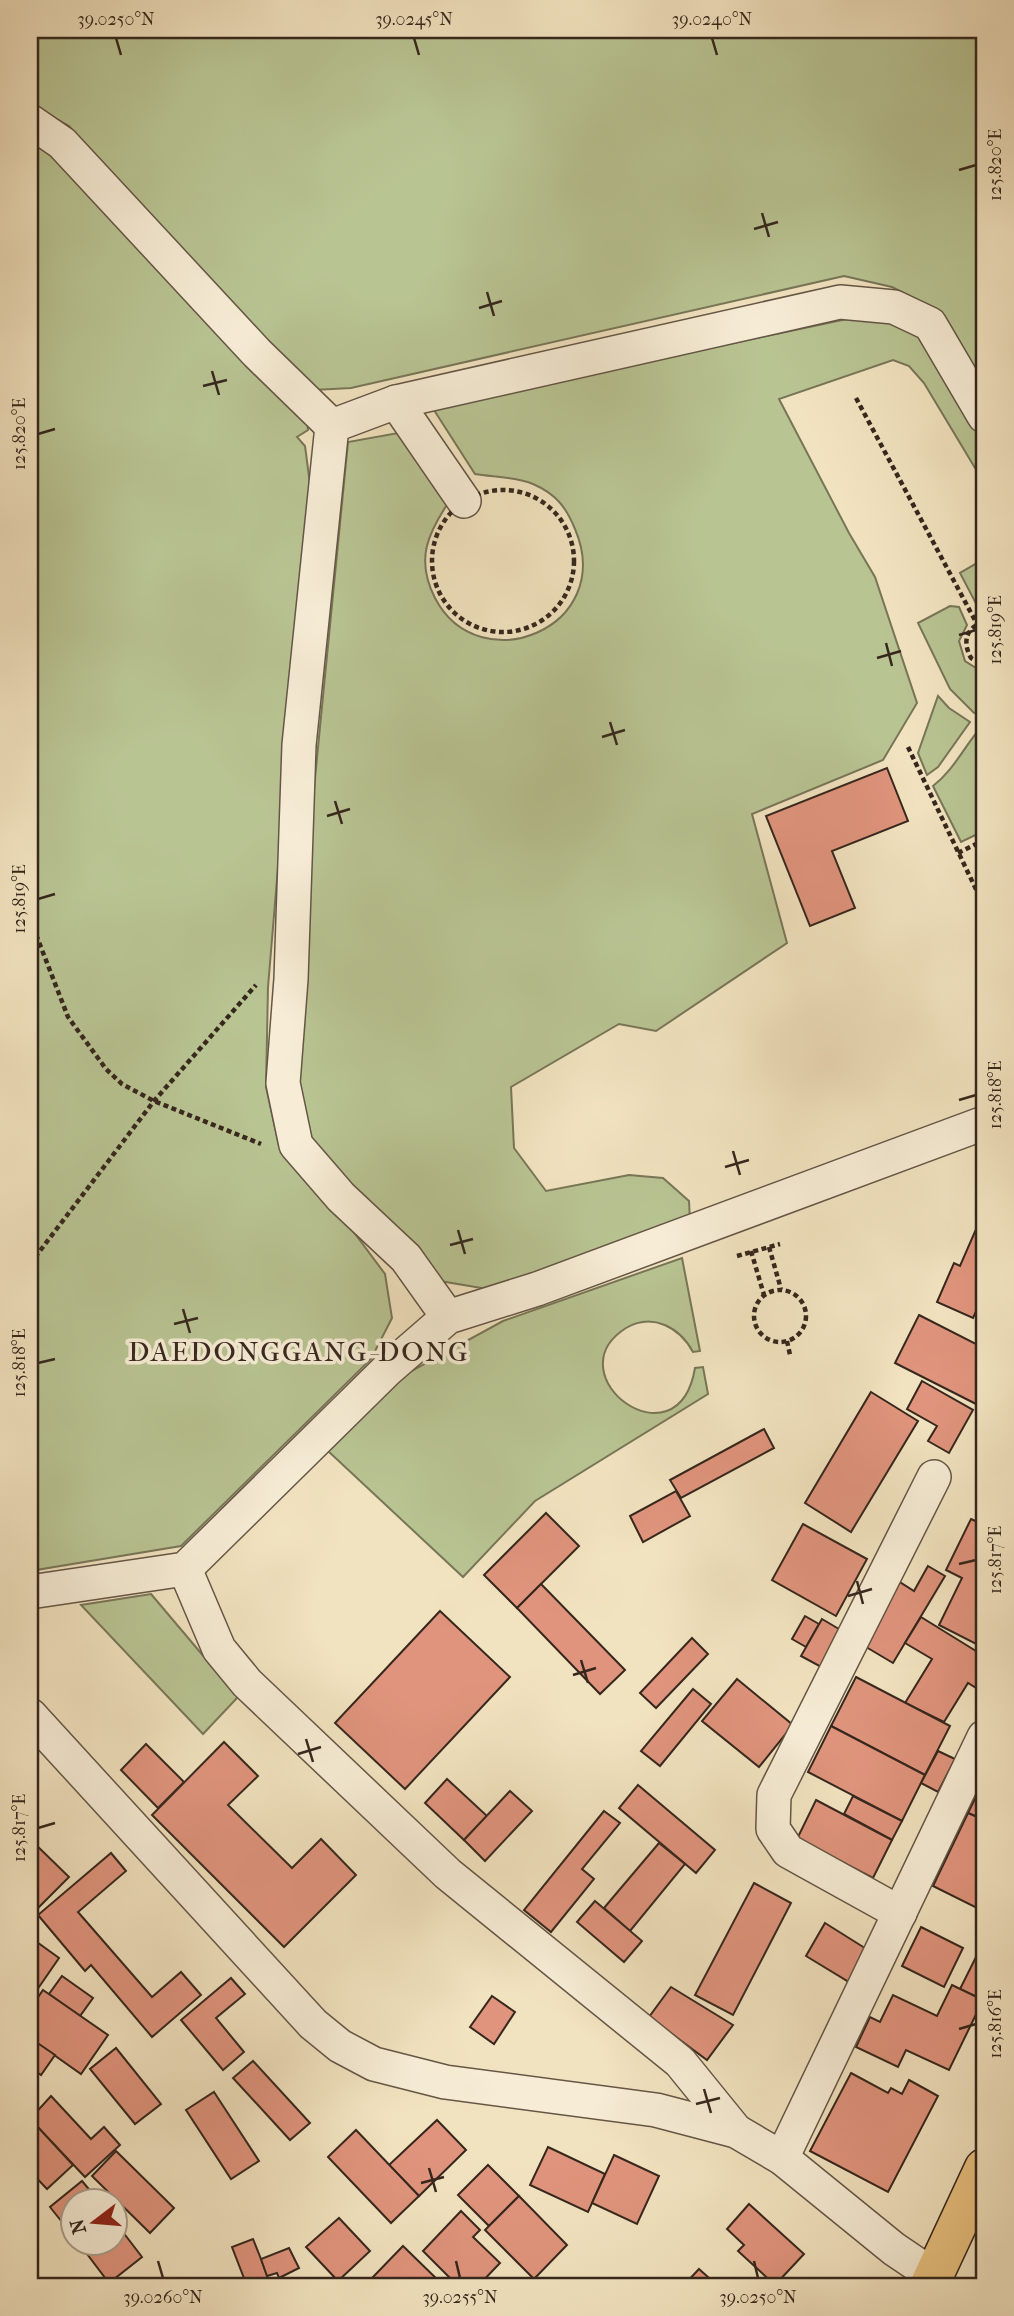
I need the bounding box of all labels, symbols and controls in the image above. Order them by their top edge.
text: 39.0250°N [77,9,155,30]
text: 39.0245°N [375,9,453,30]
text: 39.0240°N [672,9,752,30]
text: 125.820°E [985,129,1006,201]
text: 125.820°E [9,398,30,470]
text: 125.819°E [985,595,1006,665]
text: 125.819°E [9,864,30,934]
text: 125.818°E [985,1060,1006,1130]
text: 125.818°E [9,1328,30,1398]
district label: DAEDONGGANG-DONG [128,1335,470,1368]
text: 125.817°E [985,1526,1006,1594]
text: 125.817°E [9,1794,30,1862]
text: 125.816°E [985,1989,1006,2059]
north arrow [60,2186,130,2256]
text: N [66,2216,91,2236]
text: 39.0260°N [123,2287,203,2308]
text: 39.0255°N [422,2287,498,2308]
text: 39.0250°N [719,2287,797,2308]

